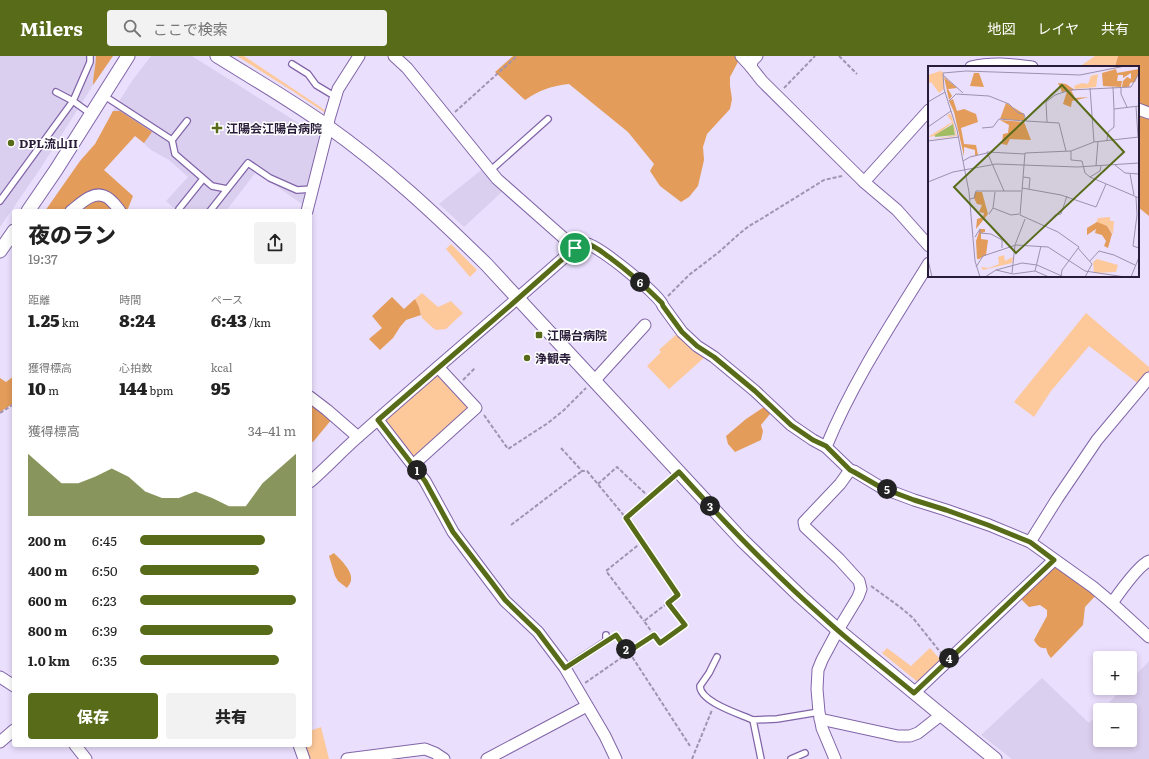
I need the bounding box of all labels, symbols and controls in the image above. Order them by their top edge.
search box [107,10,387,46]
text: Milers [20,14,83,42]
icon: search [121,17,143,39]
text: ここで検索 [153,17,228,40]
text: 地図 [987,18,1015,38]
text: レイヤ [1037,18,1079,38]
text: 共有 [1101,18,1129,38]
inset map [928,66,1139,277]
place label: 江陽会江陽台病院 [226,119,322,137]
marker: 江陽会江陽台病院 [211,122,223,134]
place label: DPL流山II [19,134,78,152]
marker: DPL流山II [6,138,16,148]
text: 夜のラン [28,217,116,250]
button: share [254,222,296,264]
pin [558,231,592,265]
icon: arrive [564,237,586,259]
text: 19:37 [28,249,58,268]
pin: 6 [630,272,650,292]
text: 6 [637,274,643,290]
text: 距離 [28,291,50,307]
text: 時間 [119,291,141,307]
text: ペース [211,291,243,307]
text: 1.25 [28,307,60,332]
text: 8:24 [119,307,155,332]
text: 6:43 [211,307,247,332]
text: km [60,314,79,330]
text: /km [247,314,271,330]
place label: 江陽台病院 [547,326,607,344]
marker: 江陽台病院 [534,330,544,340]
place label: 浄観寺 [535,349,571,367]
marker: 浄観寺 [522,353,532,363]
text: 獲得標高 [28,359,72,375]
text: 心拍数 [119,359,152,375]
text: kcal [211,359,232,375]
text: 10 [28,375,46,400]
text: 144 [119,375,147,400]
text: 95 [211,375,230,400]
text: m [46,382,59,398]
text: bpm [147,382,173,398]
text: 獲得標高 [28,421,80,440]
text: 34–41 m [248,421,296,440]
pin: 1 [407,460,427,480]
text: 1 [415,462,419,478]
pin: 5 [877,479,897,499]
text: 5 [884,481,890,497]
pin: 3 [700,496,720,516]
text: 3 [707,498,713,514]
text: 200 m [28,531,67,550]
text: 6:45 [92,531,117,550]
text: 400 m [28,561,67,580]
text: 6:50 [92,561,117,580]
text: 600 m [28,591,67,610]
text: 6:23 [92,591,117,610]
text: 800 m [28,621,67,640]
text: 6:39 [92,621,117,640]
pin: 2 [616,639,636,659]
text: 2 [623,641,629,657]
pin: 4 [939,648,959,668]
text: 4 [946,650,952,666]
text: 1.0 km [28,651,70,670]
text: 6:35 [92,651,117,670]
map controls [1093,651,1137,747]
button: + [1093,651,1137,695]
button: 保存 [28,693,158,739]
button: 共有 [166,693,296,739]
button: − [1093,703,1137,747]

